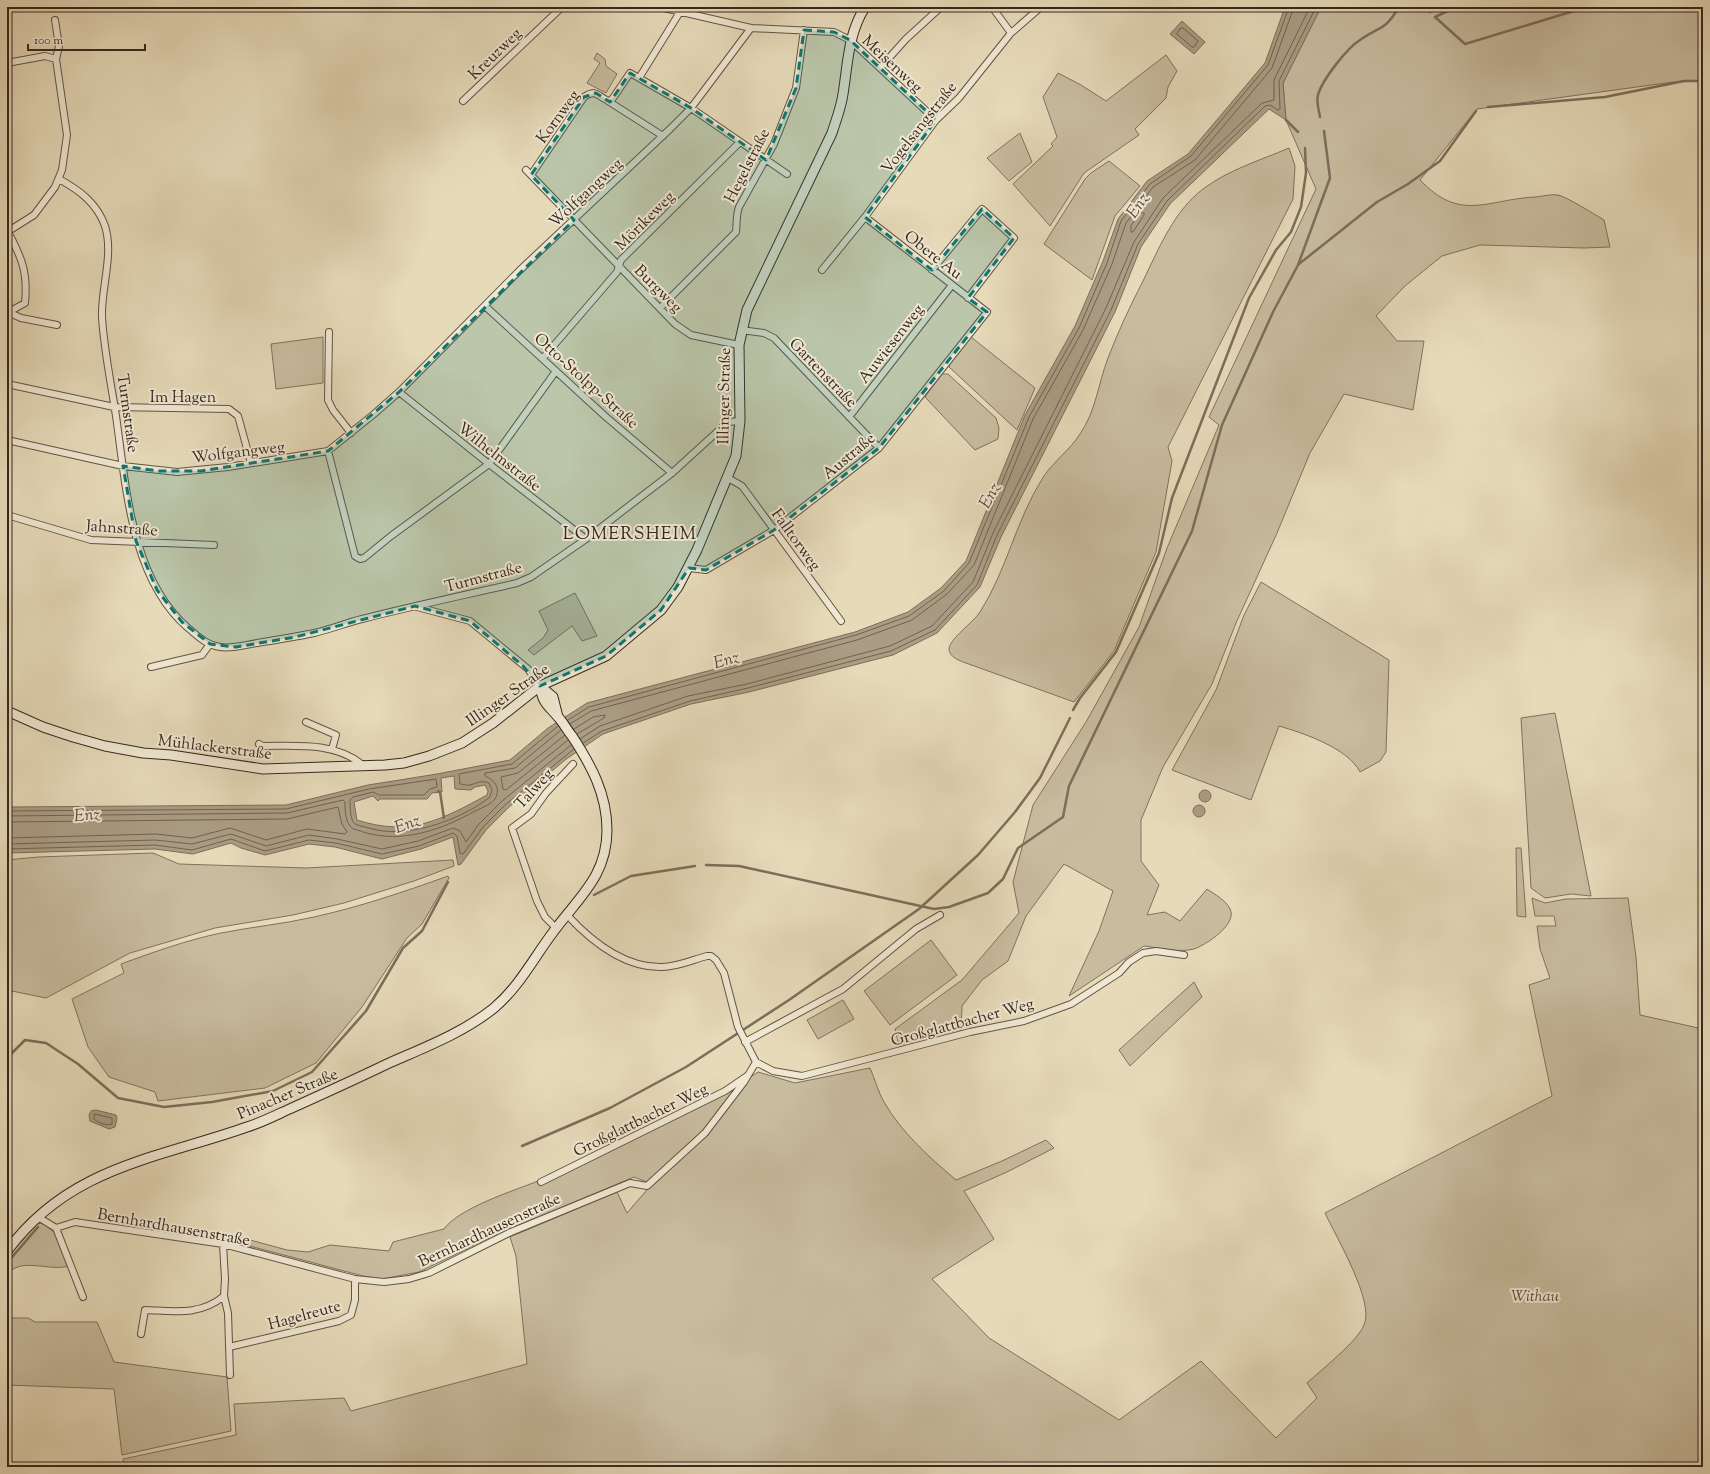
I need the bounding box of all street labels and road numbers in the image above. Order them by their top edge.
street label: Kreuzweg [464,23,528,86]
street label: Meisenweg [856,31,927,99]
street label: Vogelsangstraße [877,78,963,180]
street label: Kornweg [532,86,586,149]
street label: Hegelstraße [720,125,777,207]
street label: Wolfgangweg [545,153,629,234]
street label: Mörikeweg [611,187,681,257]
street label: Obere Au [898,226,966,286]
street label: Burgweg [628,260,687,319]
street label: Auwiesenweg [854,300,930,389]
street label: Otto-Stolpp-Straße [528,328,643,435]
street label: Gartenstraße [783,334,862,414]
street label: Illinger Straße [713,347,738,445]
street label: Turmstraße [110,372,143,454]
street label: Im Hagen [150,387,217,410]
street label: Wilhelmstraße [452,418,545,498]
street label: Austraße [818,428,881,486]
street label: Wolfgangweg [190,436,286,471]
street label: Falltorweg [765,505,825,576]
street label: Jahnstraße [84,515,158,543]
street label: Turmstraße [442,557,525,600]
street label: Illinger Straße [462,659,555,733]
street label: Mühlackerstraße [156,730,273,767]
street label: Talweg [510,764,560,815]
street label: Großglattbacher Weg [889,993,1037,1054]
street label: Pinacher Straße [234,1064,342,1127]
street label: Großglattbacher Weg [570,1079,712,1164]
street label: Bernhardhausenstraße [415,1188,565,1274]
street label: Bernhardhausenstraße [95,1204,252,1253]
street label: Hagelreute [266,1296,344,1337]

